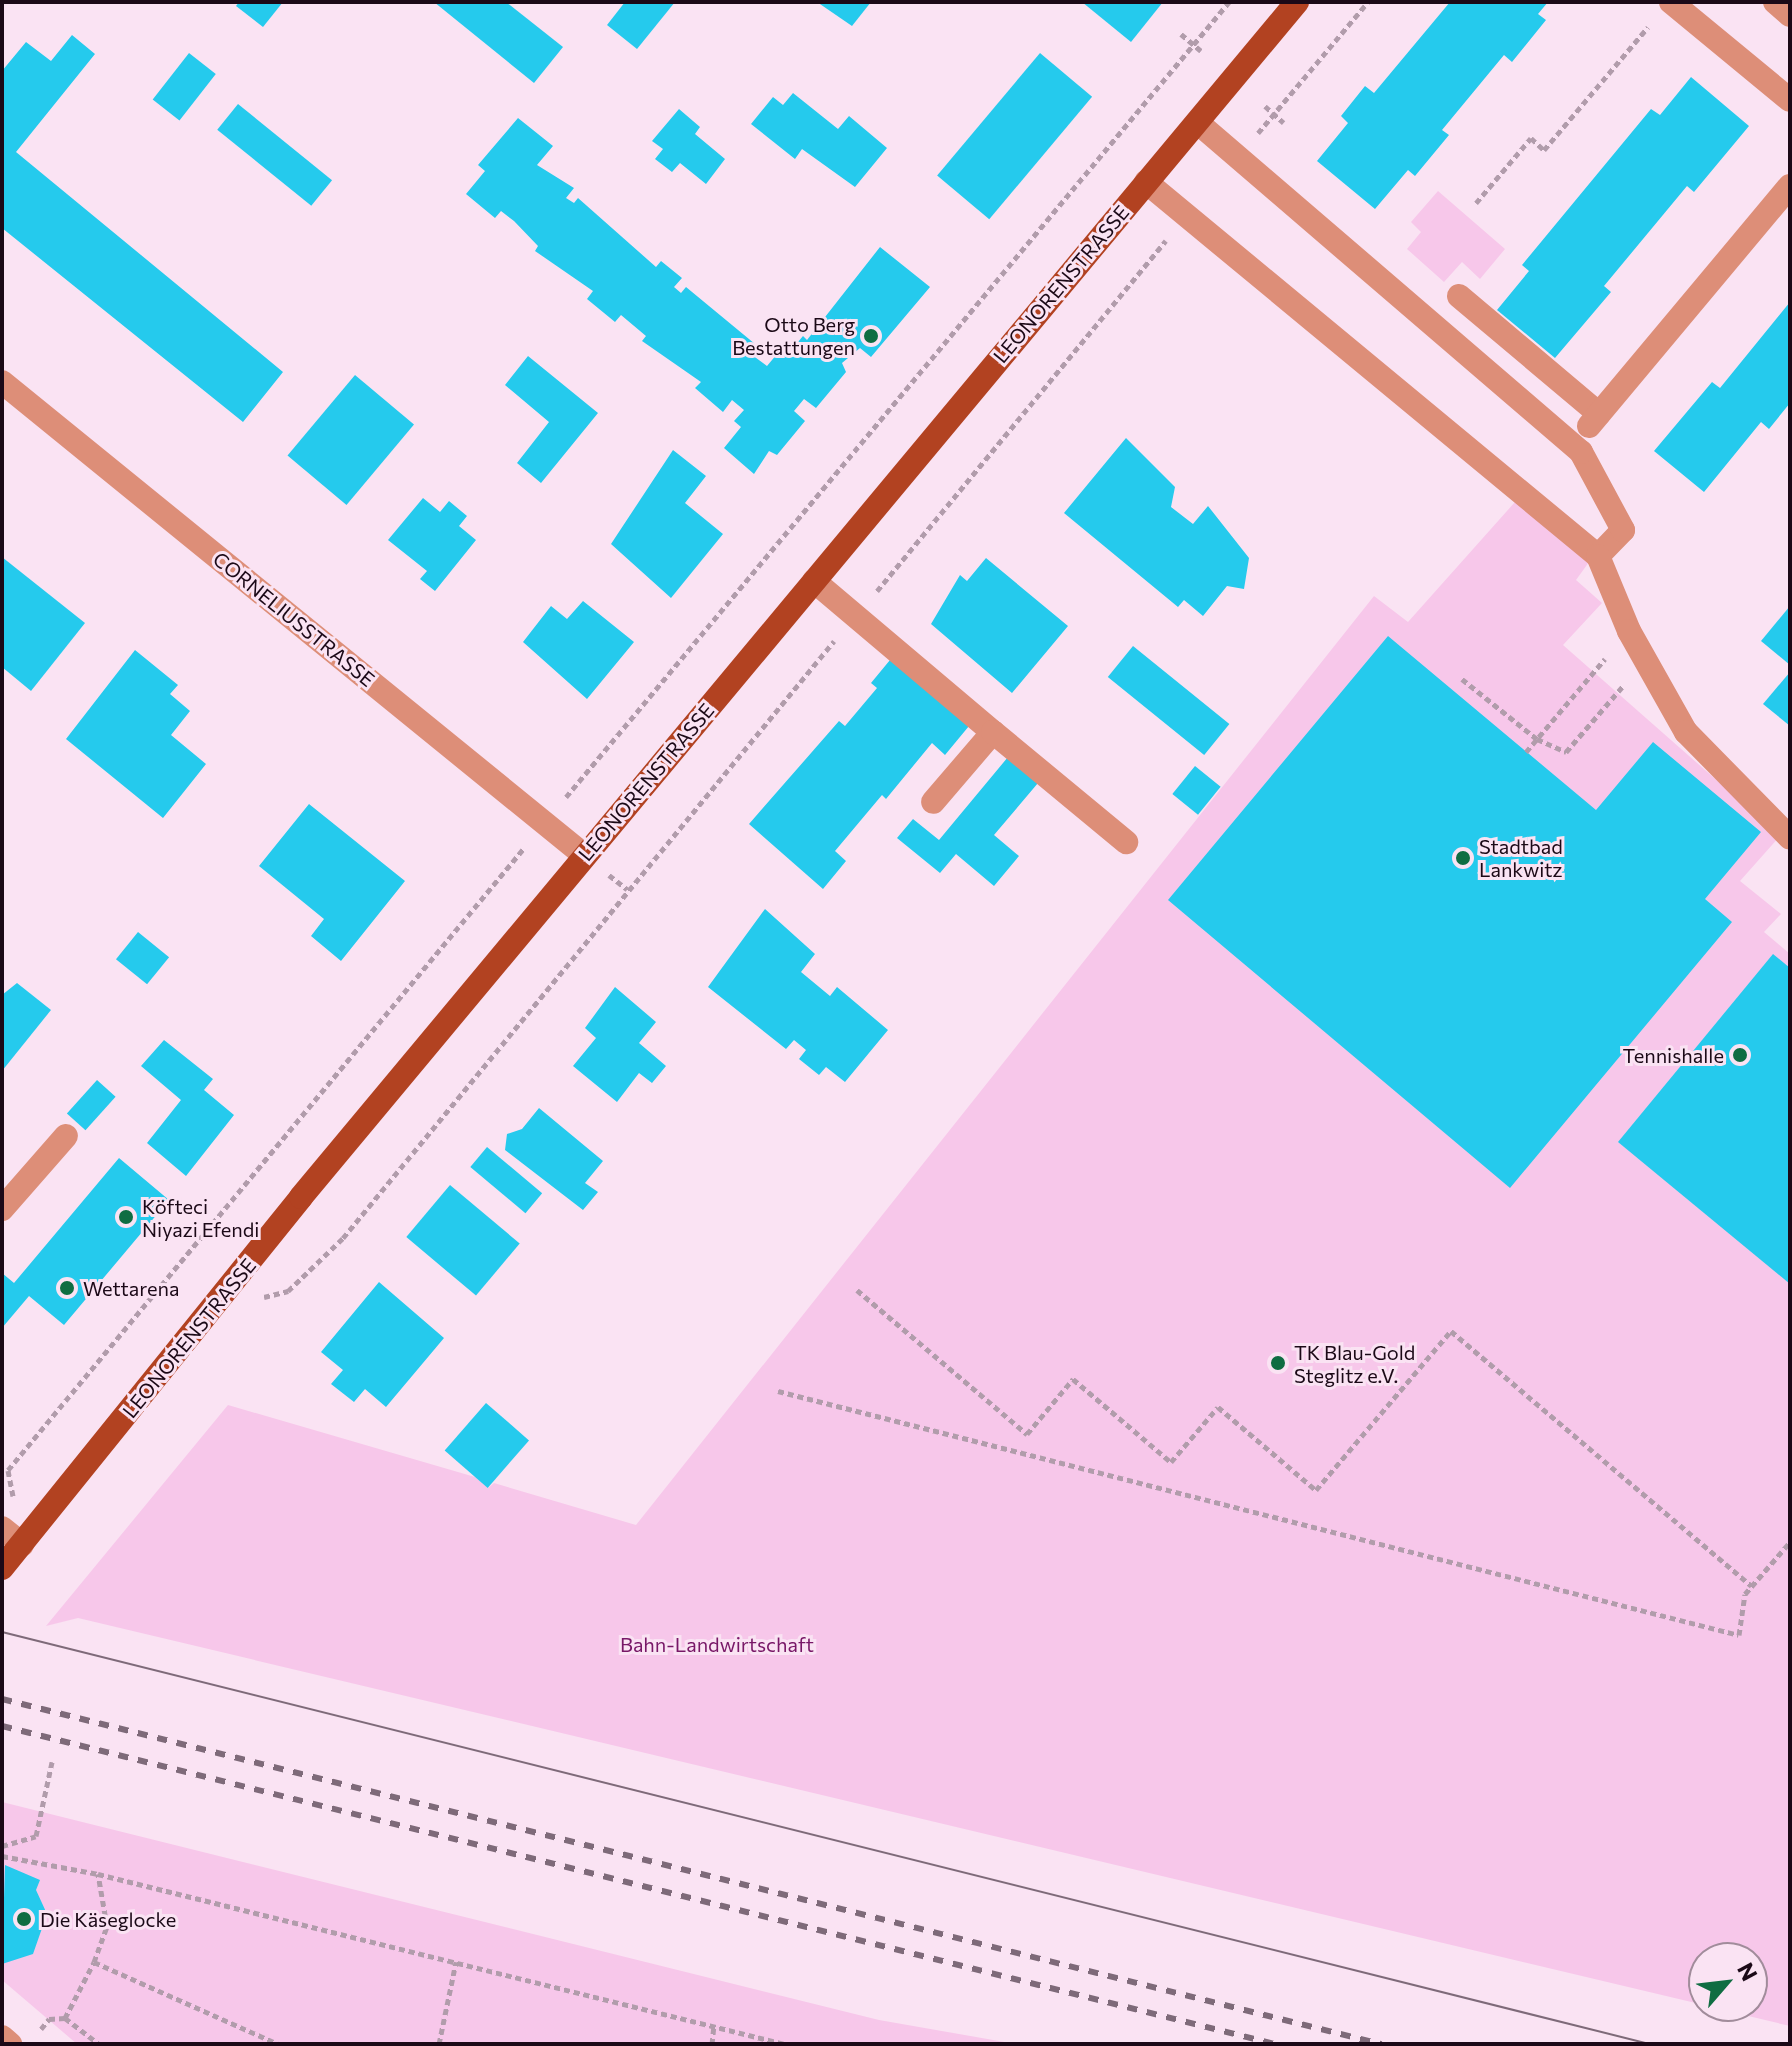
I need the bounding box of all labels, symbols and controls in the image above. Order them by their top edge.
street label: LEONORENSTRASSE [988,200,1134,368]
place label: Otto Berg Bestattungen [732,312,855,359]
marker: Otto Berg Bestattungen [862,327,880,345]
street label: CORNELIUSSTRASSE [209,547,379,691]
street label: LEONORENSTRASSE [573,698,719,866]
place label: Stadtbad Lankwitz [1479,834,1563,881]
marker: Stadtbad Lankwitz [1454,849,1472,867]
place label: Tennishalle [1622,1043,1724,1067]
marker: Tennishalle [1731,1046,1749,1064]
place label: Köfteci Niyazi Efendi [142,1194,259,1241]
marker: Köfteci Niyazi Efendi [117,1208,135,1226]
street label: LEONORENSTRASSE [117,1253,261,1423]
place label: Wettarena [83,1276,179,1300]
marker: Wettarena [58,1279,76,1297]
place label: TK Blau-Gold Steglitz e.V. [1294,1340,1415,1387]
marker: TK Blau-Gold Steglitz e.V. [1269,1354,1287,1372]
park label: Bahn-Landwirtschaft [620,1632,814,1656]
place label: Die Käseglocke [40,1907,176,1931]
marker: Die Käseglocke [15,1910,33,1928]
north arrow [1688,1942,1768,2022]
text: N [1732,1958,1764,1985]

